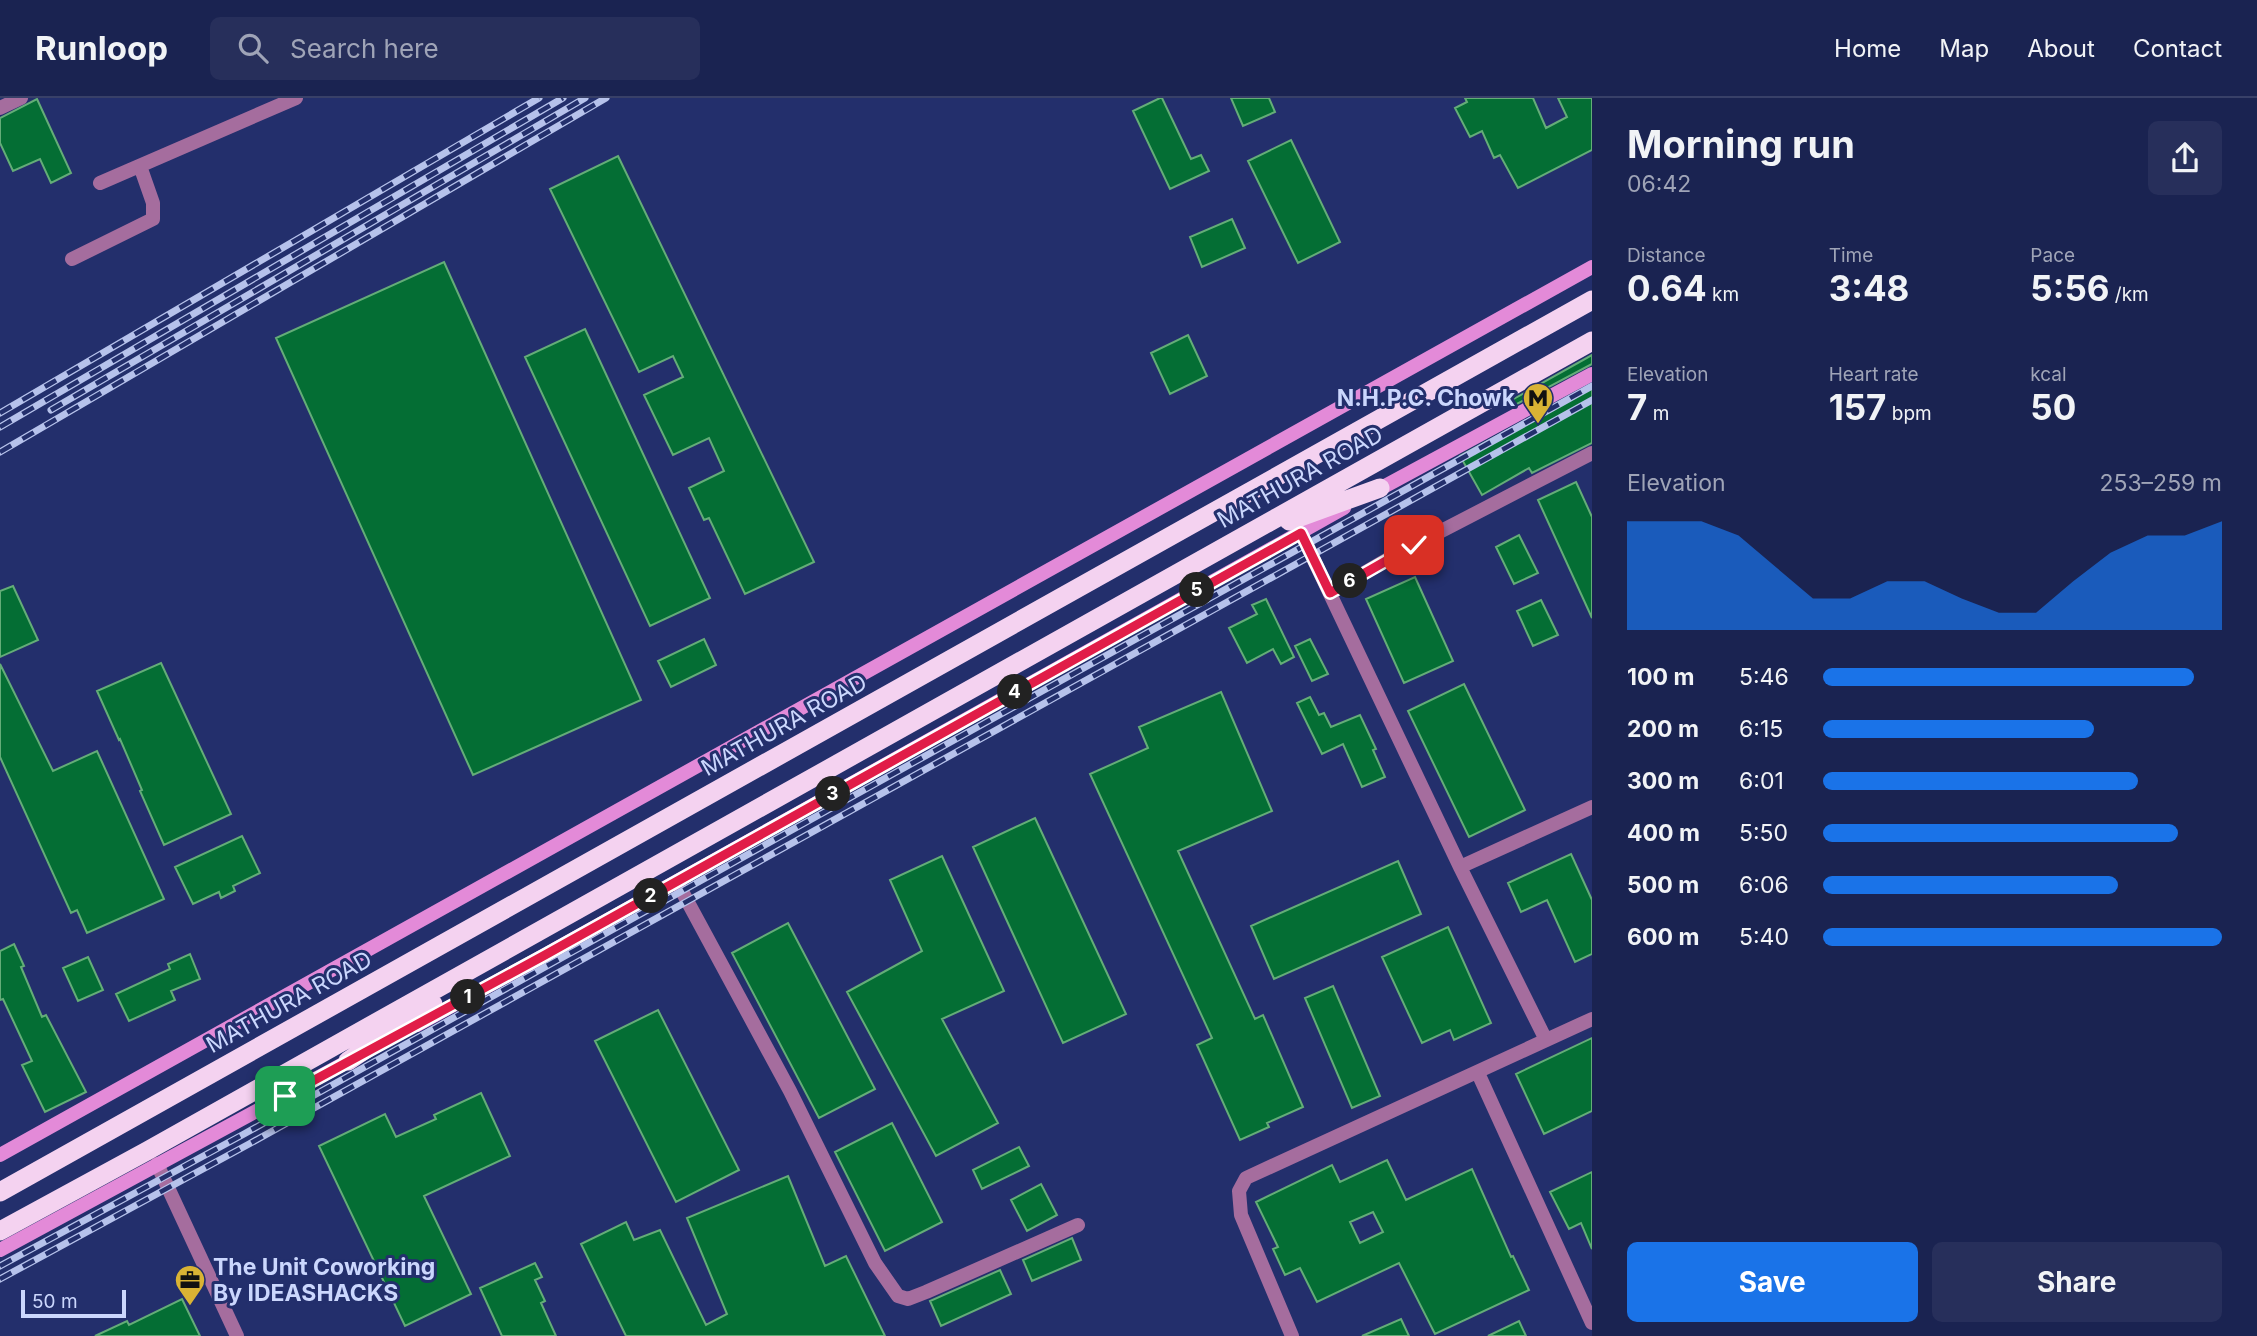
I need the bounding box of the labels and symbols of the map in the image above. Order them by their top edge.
metro station icon: N.H.P.C. Chowk [1521,381,1555,425]
place label: N.H.P.C. Chowk [1337,384,1516,412]
street label: MATHURA ROAD [1212,420,1388,534]
pin [1384,515,1444,575]
pin: 6 [1332,564,1368,598]
pin: 5 [1180,573,1214,608]
street label: MATHURA ROAD [696,668,872,782]
pin: 4 [998,674,1032,710]
pin: 3 [816,776,850,812]
pin: 2 [634,878,668,914]
street label: MATHURA ROAD [201,945,377,1059]
pin: 1 [450,979,486,1014]
pin [255,1066,315,1126]
place label: The Unit Coworking By IDEASHACKS [213,1253,435,1307]
office icon: The Unit Coworking By IDEASHACKS [173,1263,207,1307]
scale bar [21,1287,126,1319]

